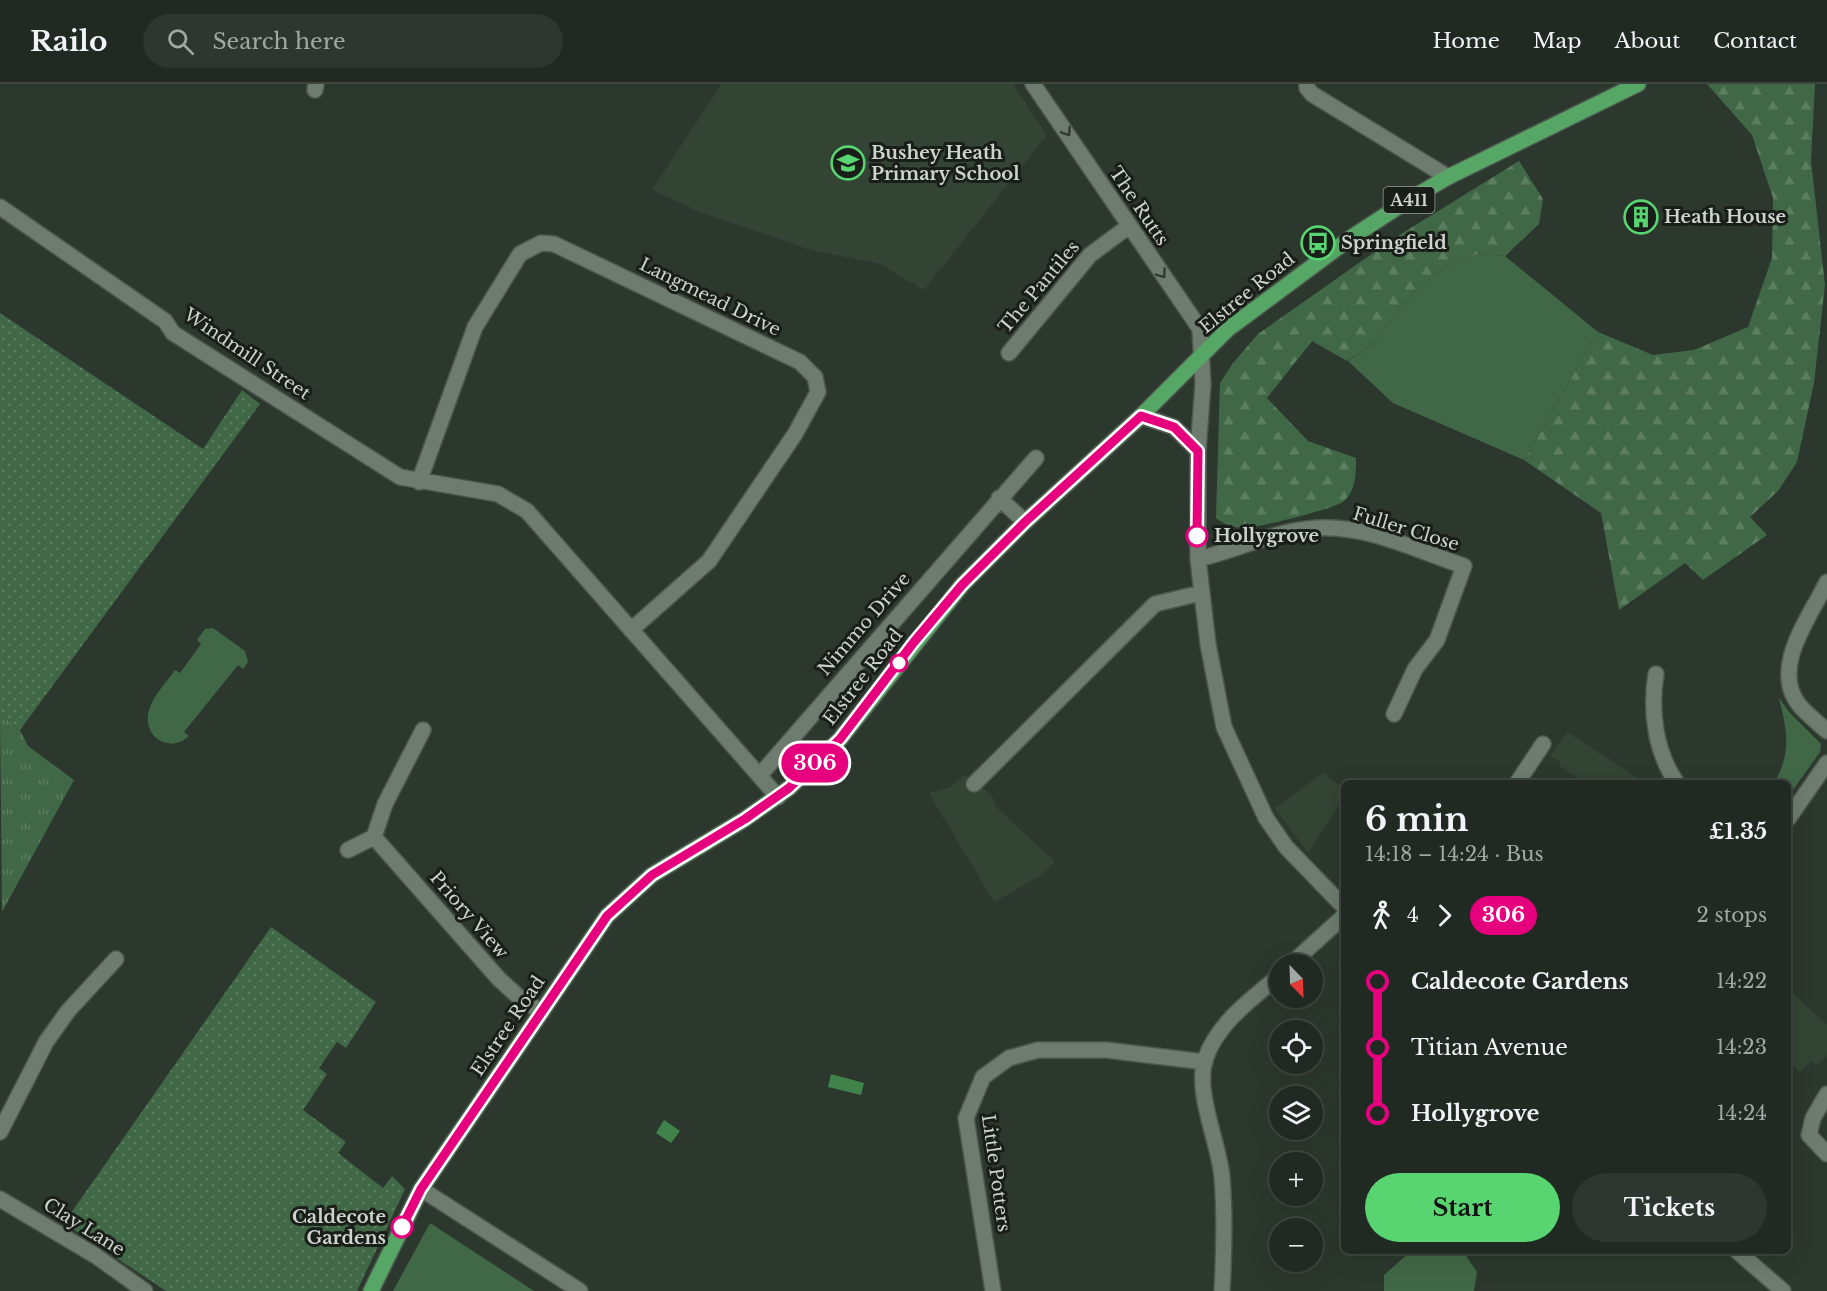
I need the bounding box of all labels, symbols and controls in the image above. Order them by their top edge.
search box [143,14,563,68]
text: Railo [30,24,107,59]
icon: search [164,25,197,58]
text: Search here [212,28,346,55]
text: Home [1433,28,1500,54]
text: Map [1533,28,1581,54]
text: About [1614,28,1680,54]
text: Contact [1713,28,1797,54]
one-way arrow [1059,126,1071,136]
place label: Bushey Heath Primary School [871,142,1020,185]
school or university icon: Bushey Heath Primary School [830,145,866,181]
street label: The Rutts [1105,162,1173,250]
road number: A411 [1384,187,1434,213]
building icon: Heath House [1623,199,1659,235]
place label: Heath House [1664,206,1786,228]
bus stop icon: Springfield [1300,225,1336,261]
place label: Springfield [1341,232,1447,254]
street label: The Pantiles [994,236,1084,338]
street label: Elstree Road [1195,248,1299,338]
street label: Langmead Drive [636,253,784,341]
one-way arrow [1155,267,1166,278]
street label: Windmill Street [179,303,315,405]
street label: Fuller Close [1350,502,1462,556]
marker: Hollygrove [1186,525,1208,547]
place label: Hollygrove [1214,525,1319,547]
street label: Nimmo Drive [813,568,915,680]
street label: Elstree Road [819,625,907,729]
unlabelled marker [890,654,908,672]
line badge: 306 [780,744,850,782]
text: 306 [793,750,837,776]
text: 6 min [1365,799,1468,840]
text: £1.35 [1709,818,1767,845]
text: 14:18 – 14:24 · Bus [1365,842,1544,866]
street label: Priory View [425,867,513,964]
icon: walk [1365,899,1398,932]
icon: forward [1428,899,1461,932]
text: 306 [1482,902,1525,928]
text: 4 [1407,903,1419,927]
text: 2 stops [1697,903,1767,927]
north arrow [1269,954,1323,1008]
map controls [1269,954,1323,1272]
text: Caldecote Gardens [1411,968,1629,995]
text: 14:22 [1716,969,1767,993]
street label: Elstree Road [466,972,550,1080]
button: locate [1269,1020,1323,1074]
text: Titian Avenue [1411,1034,1568,1061]
text: 14:23 [1716,1035,1767,1059]
button: layers [1269,1086,1323,1140]
text: Hollygrove [1411,1100,1539,1127]
text: 14:24 [1717,1101,1767,1125]
street label: Little Potters [977,1113,1015,1233]
button: + [1269,1152,1323,1206]
button: Start [1365,1173,1560,1242]
button: Tickets [1572,1173,1767,1242]
street label: Clay Lane [39,1193,129,1261]
place label: Caldecote Gardens [292,1206,386,1249]
marker: Caldecote Gardens [391,1216,413,1238]
button: − [1269,1218,1323,1272]

